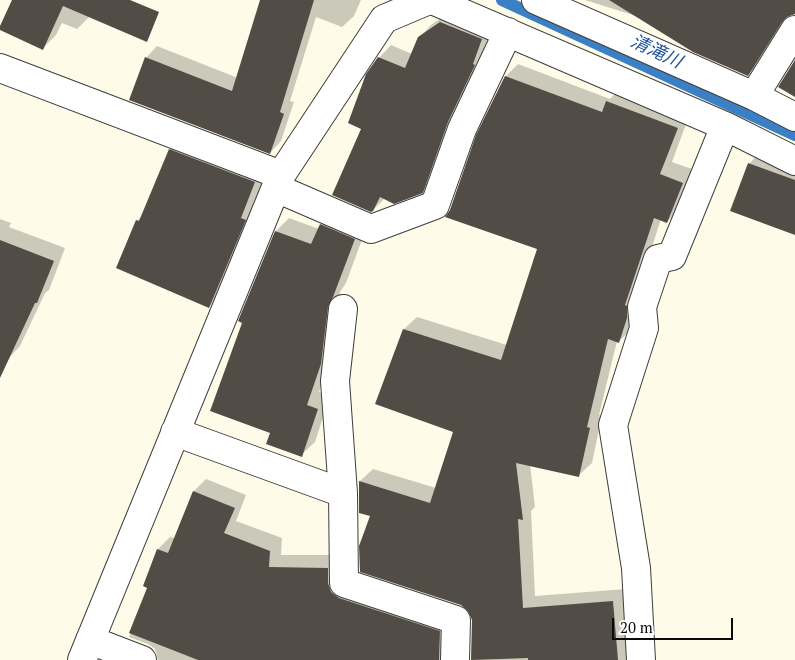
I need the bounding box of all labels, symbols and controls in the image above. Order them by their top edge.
water label: 清滝川 [627,31,685,73]
scale bar [615,608,736,640]
text: 20 m [620,617,653,637]

